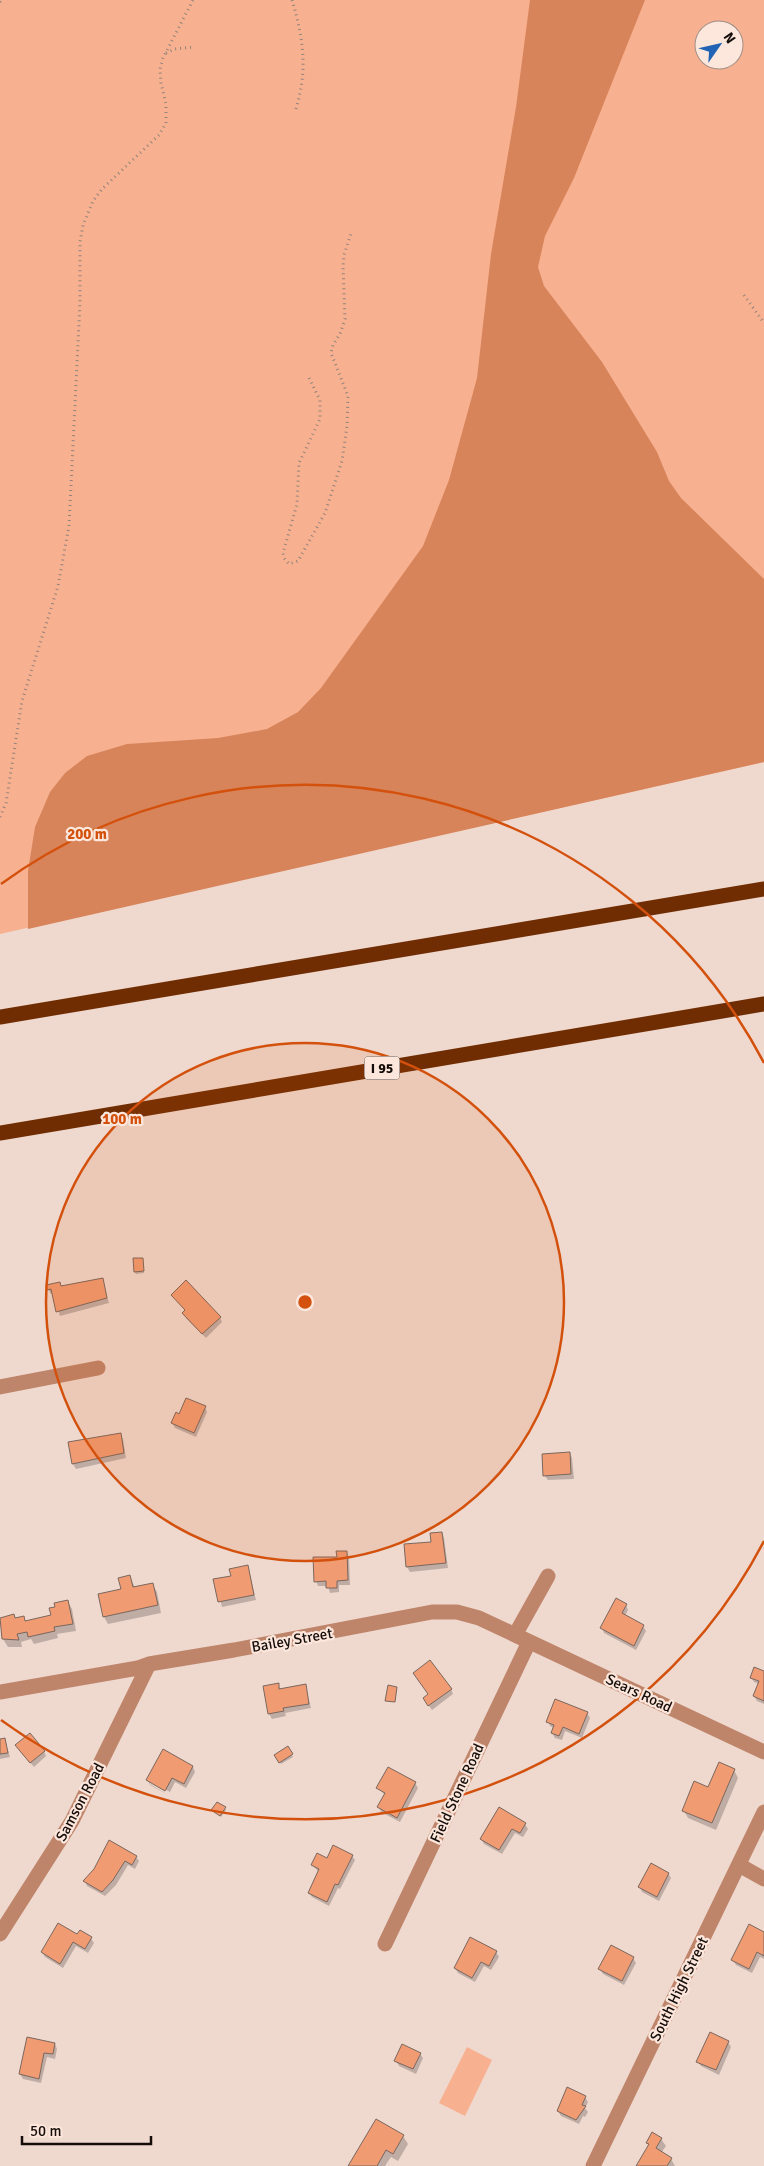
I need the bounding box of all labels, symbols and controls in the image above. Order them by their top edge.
north arrow [694,20,744,70]
text: N [720,29,739,47]
text: 200 m [67,825,107,843]
road number: I 95 [364,1056,400,1080]
text: 100 m [102,1110,142,1128]
centre of rings [296,1293,314,1311]
street label: Bailey Street [250,1624,334,1656]
street label: Sears Road [603,1670,675,1716]
street label: Field Stone Road [426,1741,488,1845]
street label: Samson Road [52,1760,108,1844]
street label: South High Street [646,1934,712,2044]
scale bar [22,2114,151,2146]
text: 50 m [30,2122,61,2140]

